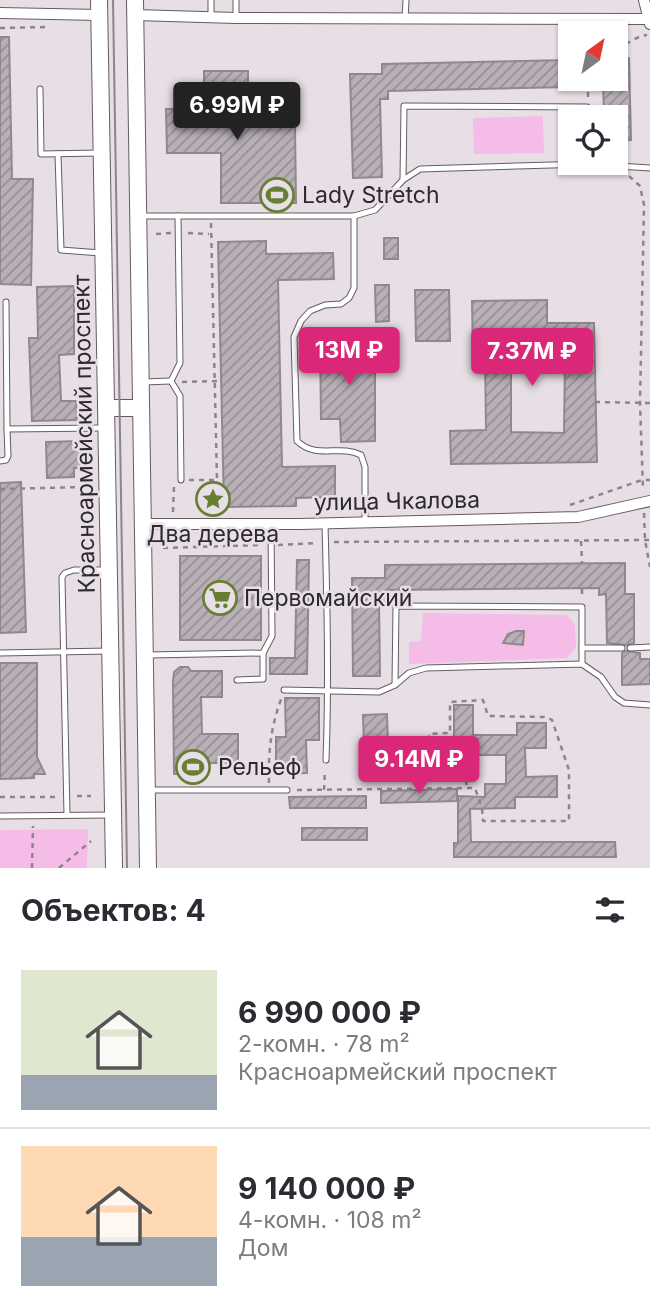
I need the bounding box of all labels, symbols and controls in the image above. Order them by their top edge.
north arrow [558,21,628,91]
map controls [558,21,628,175]
pin: 6.99M ₽ [172,82,302,142]
text: 6.99M ₽ [189,91,285,119]
button: locate [558,105,628,175]
sports icon: Lady Stretch [258,176,296,214]
place label: Lady Stretch [302,181,440,209]
street label: Красноармейский проспект [67,274,101,594]
pin: 13M ₽ [300,328,398,387]
pin: 7.37M ₽ [467,328,597,388]
text: 13M ₽ [315,336,383,364]
text: 7.37M ₽ [487,337,577,365]
place icon: Два дерева [194,480,232,518]
street label: улица Чкалова [314,486,480,516]
place label: Два дерева [147,520,279,548]
supermarket icon: Первомайский [201,579,239,617]
place label: Первомайский [244,584,412,612]
pin: 9.14M ₽ [354,736,484,796]
text: 9.14M ₽ [374,745,464,773]
sports icon: Рельеф [174,748,212,786]
place label: Рельеф [218,753,301,781]
icon: filters [591,891,629,929]
text: Объектов: 4 [21,892,206,928]
text: 6 990 000 ₽ [238,994,421,1030]
icon: home [77,998,161,1082]
text: 2-комн. · 78 m² [238,1030,410,1058]
text: Красноармейский проспект [238,1058,557,1086]
text: 9 140 000 ₽ [238,1170,415,1206]
icon: home [77,1174,161,1258]
text: 4-комн. · 108 m² [238,1206,422,1234]
text: Дом [238,1234,288,1262]

